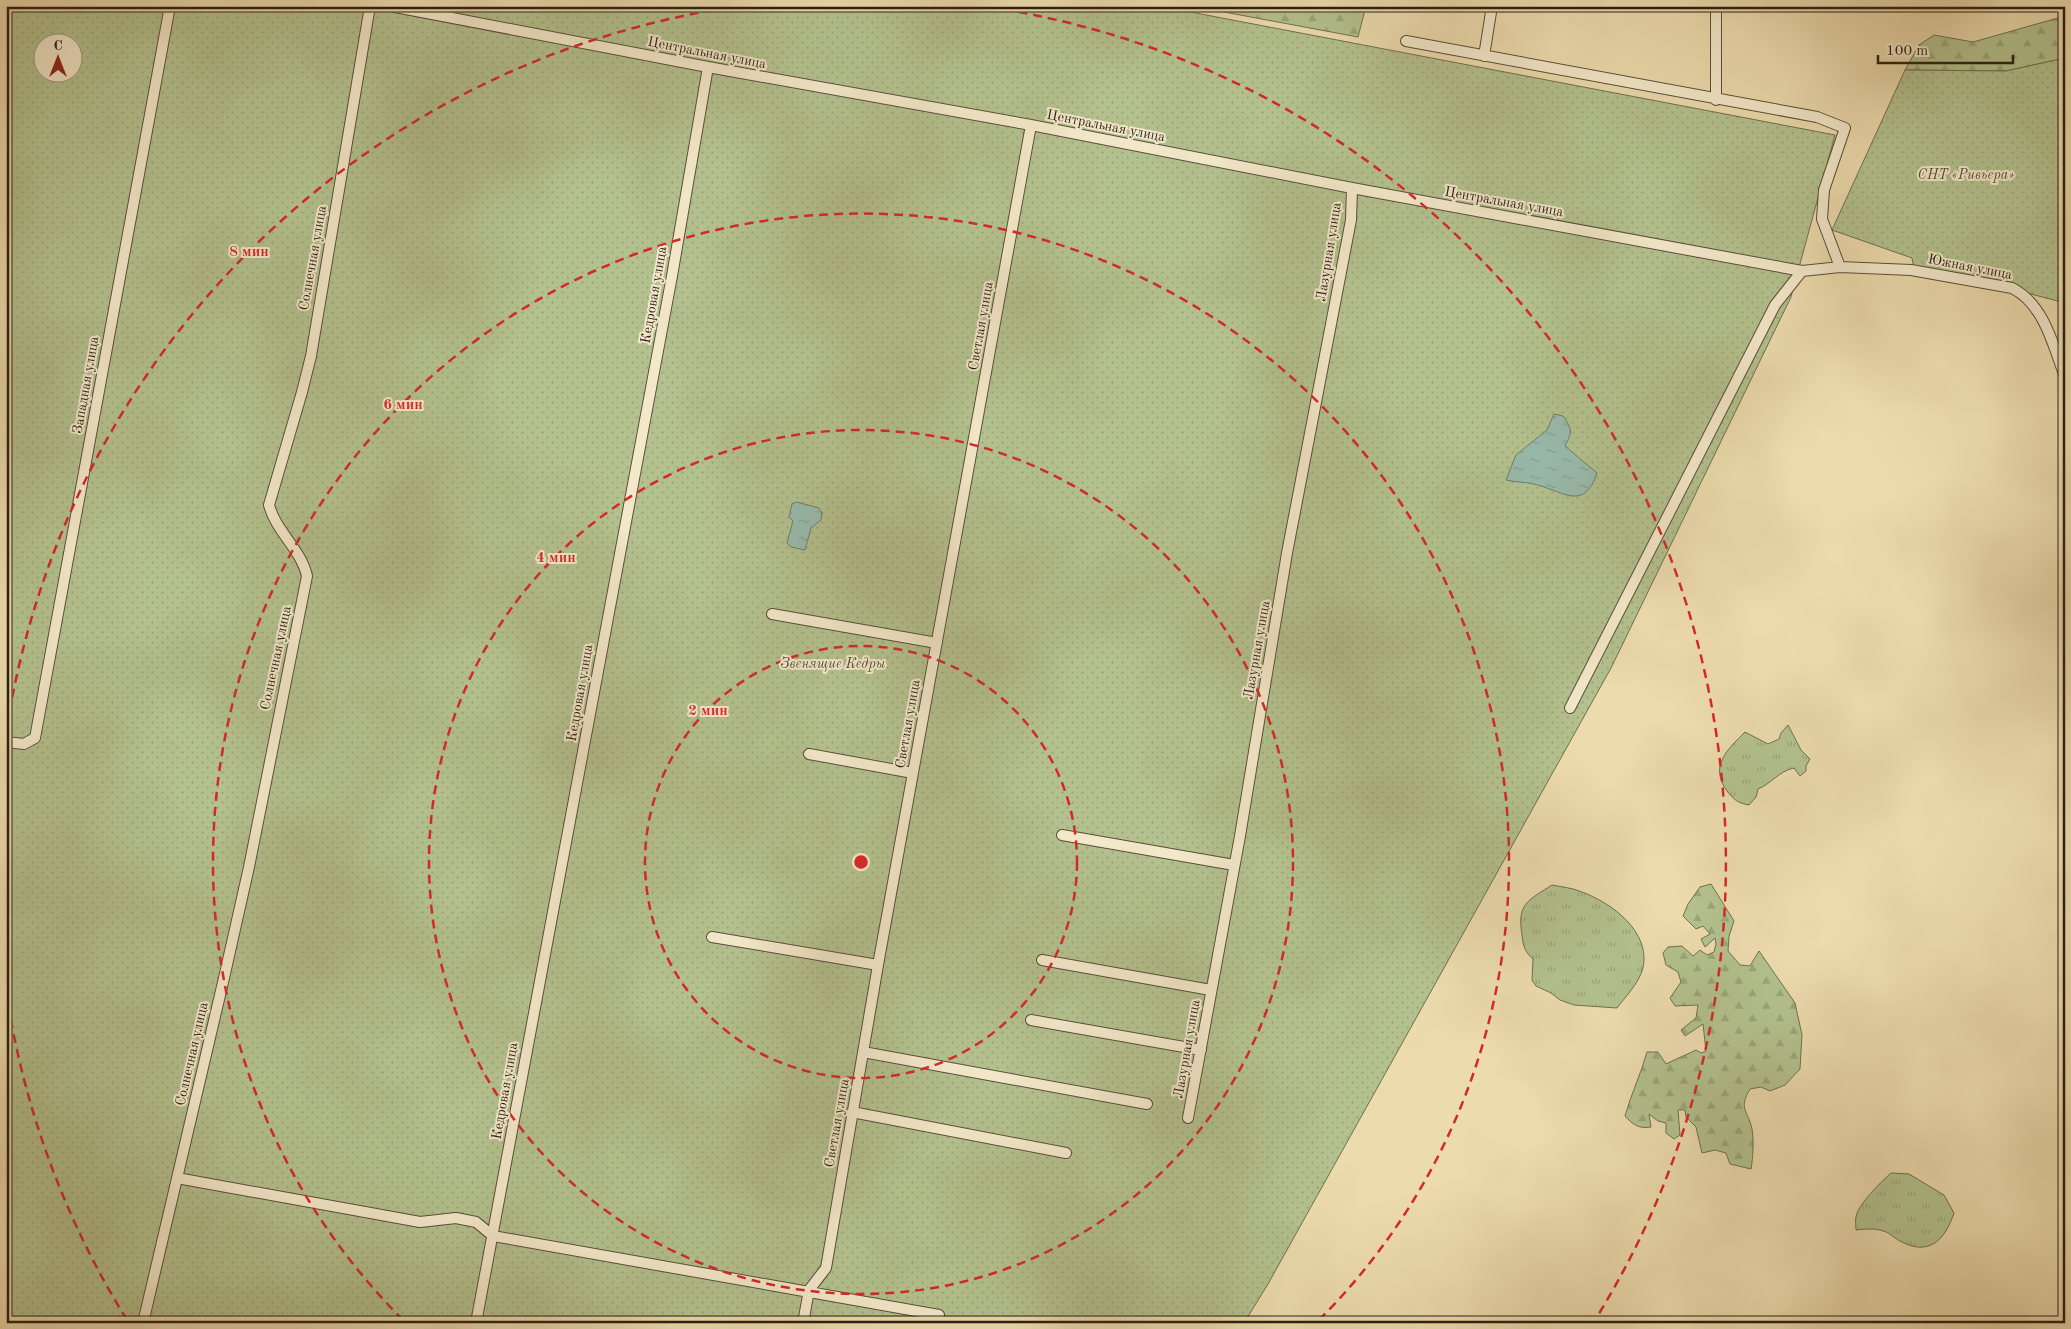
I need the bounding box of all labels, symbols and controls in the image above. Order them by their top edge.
north arrow [32,32,82,82]
scale bar [1878,32,2014,64]
street label: Центральная улица [646,35,768,71]
text: С [53,39,63,53]
text: 100 m [1886,44,1928,59]
street label: Центральная улица [1045,108,1167,144]
park label: СНТ «Ривьера» [1918,168,2014,183]
street label: Центральная улица [1443,185,1565,219]
street label: Лазурная улица [1314,201,1344,303]
street label: Солнечная улица [297,204,329,311]
text: 8 мин [229,245,269,260]
street label: Кедровая улица [639,245,669,345]
street label: Южная улица [1927,252,2013,282]
street label: Светлая улица [966,280,996,371]
street label: Западная улица [71,335,101,435]
text: 6 мин [383,398,423,413]
text: 4 мин [536,551,576,566]
street label: Лазурная улица [1241,599,1273,701]
street label: Солнечная улица [258,605,294,711]
street label: Кедровая улица [565,643,595,743]
park label: Звенящие Кедры [781,656,886,672]
street label: Светлая улица [893,678,923,769]
text: 2 мин [688,704,728,719]
centre of rings [852,853,870,871]
street label: Лазурная улица [1171,998,1203,1100]
street label: Солнечная улица [173,1001,211,1107]
street label: Кедровая улица [490,1041,520,1141]
street label: Светлая улица [822,1077,852,1168]

